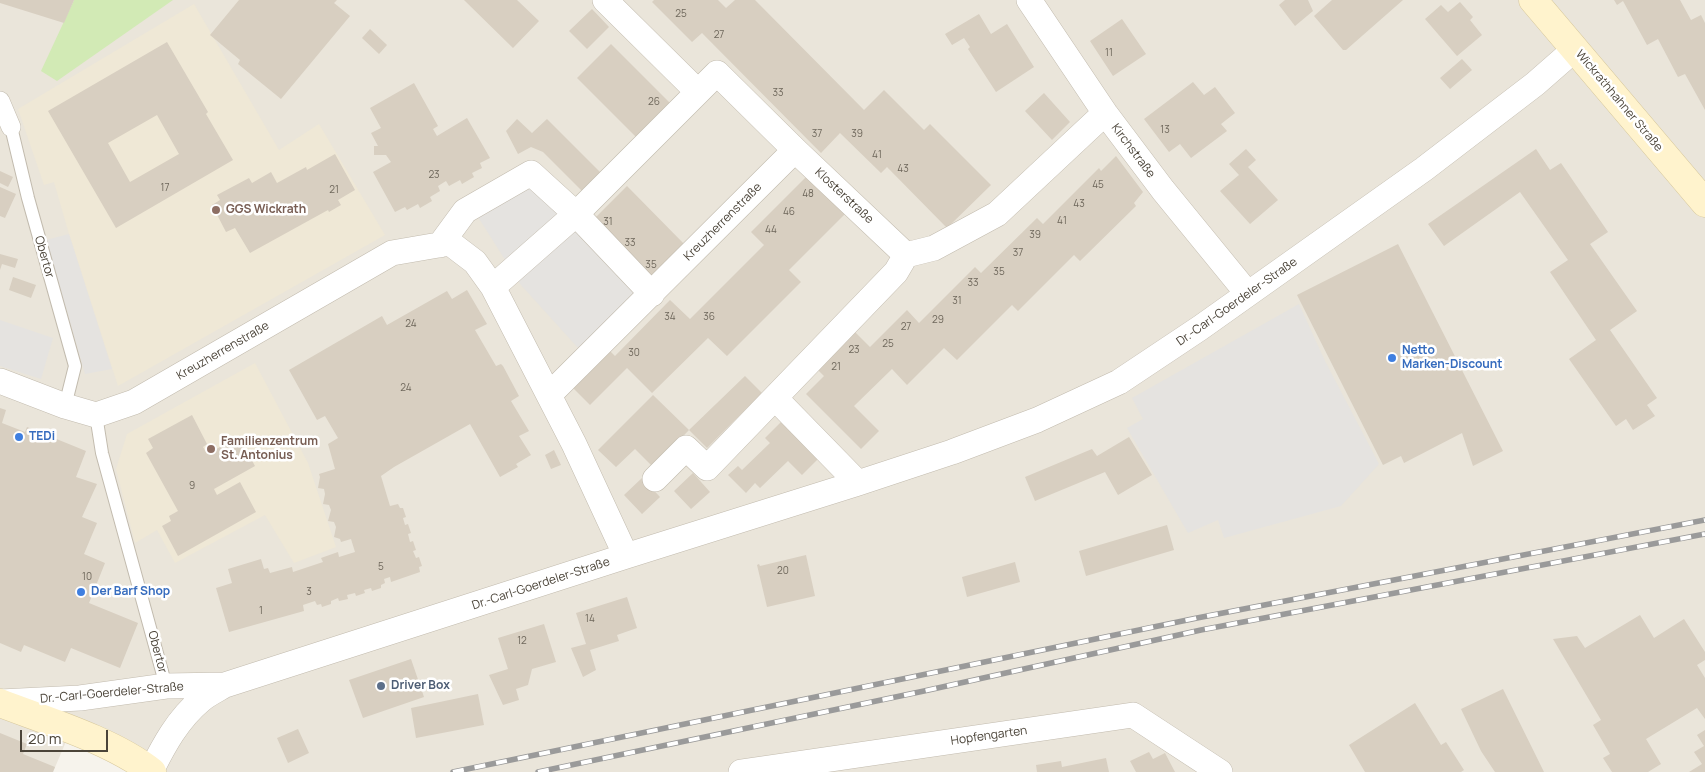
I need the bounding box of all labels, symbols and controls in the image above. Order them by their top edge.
house number: 25 [675,8,687,20]
house number: 27 [714,29,724,41]
house number: 11 [1105,47,1113,59]
street label: Wickrathhahner Straße [1572,47,1666,155]
house number: 33 [772,87,784,99]
house number: 26 [648,96,660,108]
street label: Kirchstraße [1108,121,1158,181]
house number: 13 [1160,124,1170,136]
house number: 37 [812,128,822,140]
house number: 39 [851,128,863,140]
house number: 41 [872,149,882,161]
house number: 43 [897,163,909,175]
street label: Klosterstraße [812,165,876,227]
house number: 23 [428,169,440,181]
house number: 45 [1092,179,1104,191]
street label: Kreuzherrenstraße [681,180,765,264]
house number: 17 [161,182,169,194]
house number: 21 [329,184,339,196]
house number: 48 [802,188,814,200]
house number: 43 [1073,198,1085,210]
place label: GGS Wickrath [226,203,306,217]
marker: GGS Wickrath [210,204,222,216]
house number: 46 [783,206,795,218]
house number: 41 [1057,215,1067,227]
house number: 31 [603,216,613,228]
house number: 44 [765,224,777,236]
house number: 39 [1029,229,1041,241]
street label: Obertor [31,234,57,280]
house number: 33 [624,237,636,249]
house number: 37 [1013,247,1023,259]
street label: Dr.-Carl-Goerdeler-Straße [1174,255,1300,349]
house number: 35 [645,259,657,271]
house number: 35 [993,266,1005,278]
house number: 33 [967,277,979,289]
house number: 31 [952,295,962,307]
house number: 34 [664,311,676,323]
house number: 36 [703,311,715,323]
house number: 29 [932,314,944,326]
house number: 24 [405,318,417,330]
street label: Kreuzherrenstraße [174,319,272,383]
house number: 27 [901,321,911,333]
house number: 25 [882,338,894,350]
house number: 23 [848,344,860,356]
place label: Netto Marken-Discount [1402,344,1503,372]
house number: 30 [628,347,640,359]
marker: Netto Marken-Discount [1386,352,1398,364]
house number: 21 [831,361,841,373]
house number: 24 [400,382,412,394]
place label: TEDi [29,430,55,444]
marker: TEDi [13,431,25,443]
place label: Familienzentrum St. Antonius [221,435,318,463]
marker: Familienzentrum St. Antonius [205,443,217,455]
house number: 9 [189,480,195,492]
street label: Dr.-Carl-Goerdeler-Straße [470,555,612,613]
house number: 5 [378,561,384,573]
house number: 20 [777,565,789,577]
house number: 10 [82,571,92,583]
place label: Der Barf Shop [91,585,170,599]
marker: Der Barf Shop [75,586,87,598]
house number: 3 [306,586,312,598]
house number: 1 [259,605,263,617]
house number: 14 [585,613,595,625]
street label: Obertor [144,629,170,675]
house number: 12 [517,635,527,647]
place label: Driver Box [391,679,450,693]
street label: Dr.-Carl-Goerdeler-Straße [40,680,184,706]
marker: Driver Box [375,680,387,692]
scale bar [22,720,110,752]
street label: Hopfengarten [950,724,1028,748]
text: 20 m [28,728,61,749]

